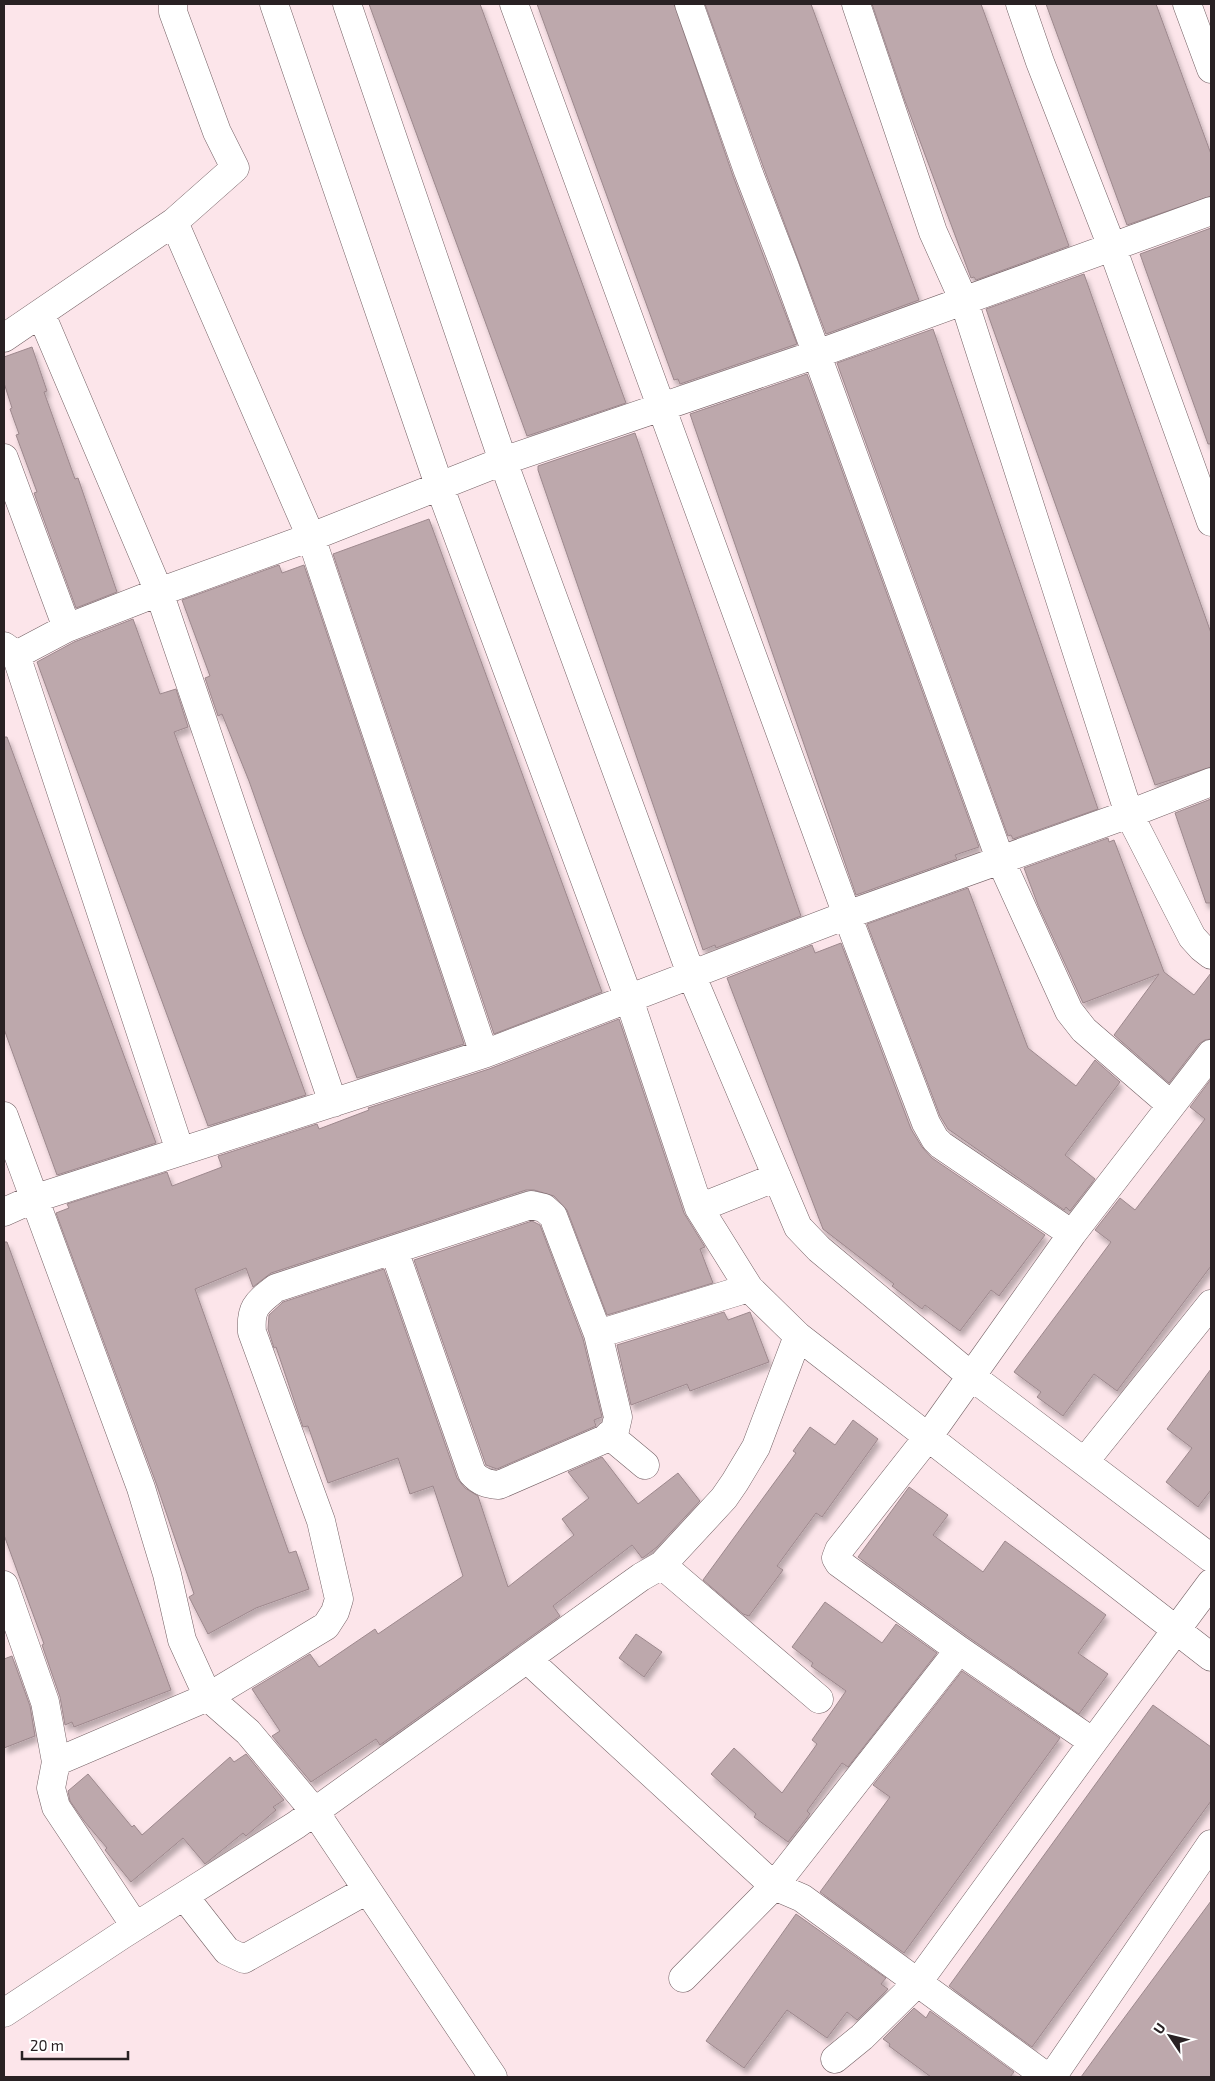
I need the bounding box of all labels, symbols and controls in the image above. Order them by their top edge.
north arrow [1145,2011,1195,2061]
text: U [1149,2019,1169,2037]
scale bar [22,2028,129,2060]
text: 20 m [30,2036,64,2054]

